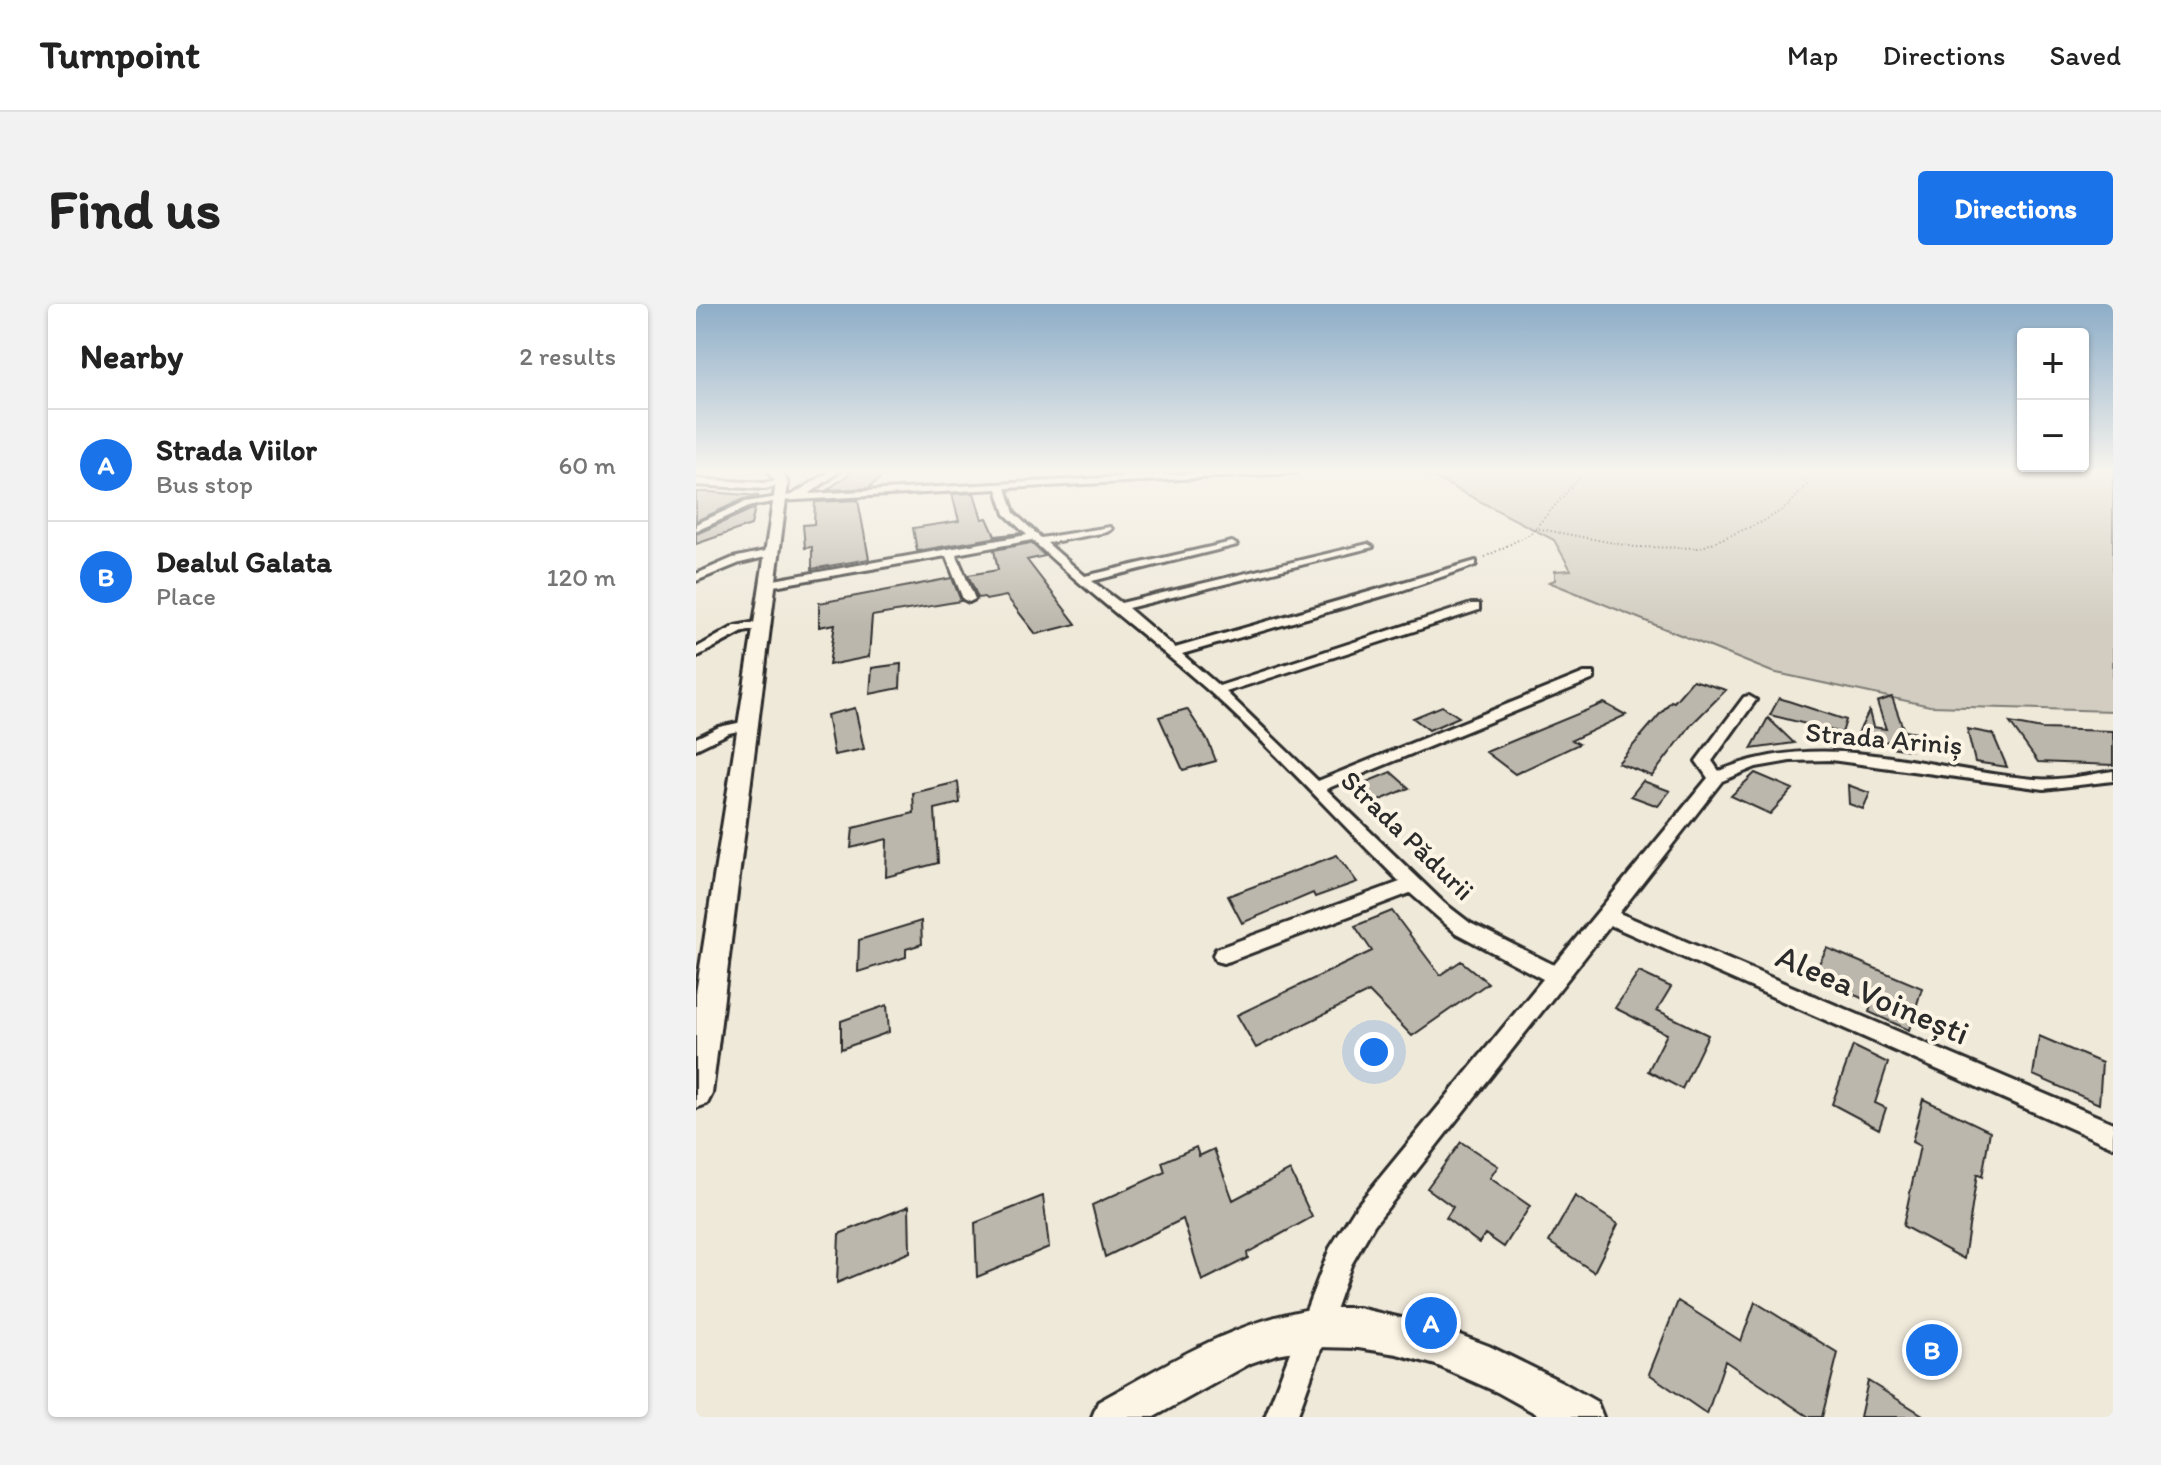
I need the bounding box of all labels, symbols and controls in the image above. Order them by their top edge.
text: Turnpoint [40,32,200,78]
text: Map [1787,38,1838,72]
text: Directions [1882,38,2006,72]
text: Saved [2050,38,2121,72]
button: Directions [1918,171,2113,245]
text: Find us [48,175,221,242]
map controls [2017,328,2089,472]
button: + [2017,328,2089,400]
text: Nearby [80,336,183,377]
text: 2 results [519,340,616,372]
button: − [2017,400,2089,472]
text: Strada Viilor [156,431,317,468]
text: A [98,449,114,481]
text: 60 m [559,449,616,481]
text: Bus stop [156,468,253,500]
text: Dealul Galata [156,543,332,580]
text: B [98,561,114,593]
text: 120 m [547,561,616,593]
text: Place [156,580,216,612]
street label: Strada Ariniș [1804,714,1964,762]
street label: Strada Pădurii [1334,763,1482,907]
street label: Aleea Voinești [1770,935,1976,1054]
your location [1354,1032,1394,1072]
pin: A [1405,1293,1457,1353]
pin: B [1906,1320,1958,1380]

